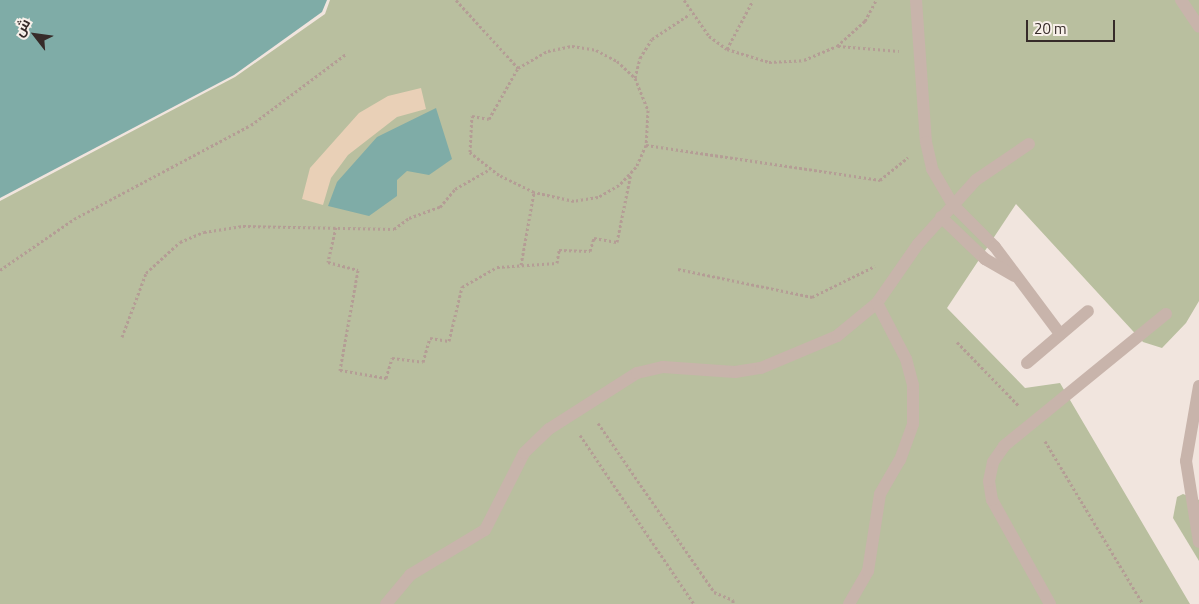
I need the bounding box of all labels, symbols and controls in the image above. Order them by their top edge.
north arrow [10,10,60,60]
scale bar [1029,10,1118,42]
text: ش [8,14,35,40]
text: 20 m [1034,17,1067,40]

